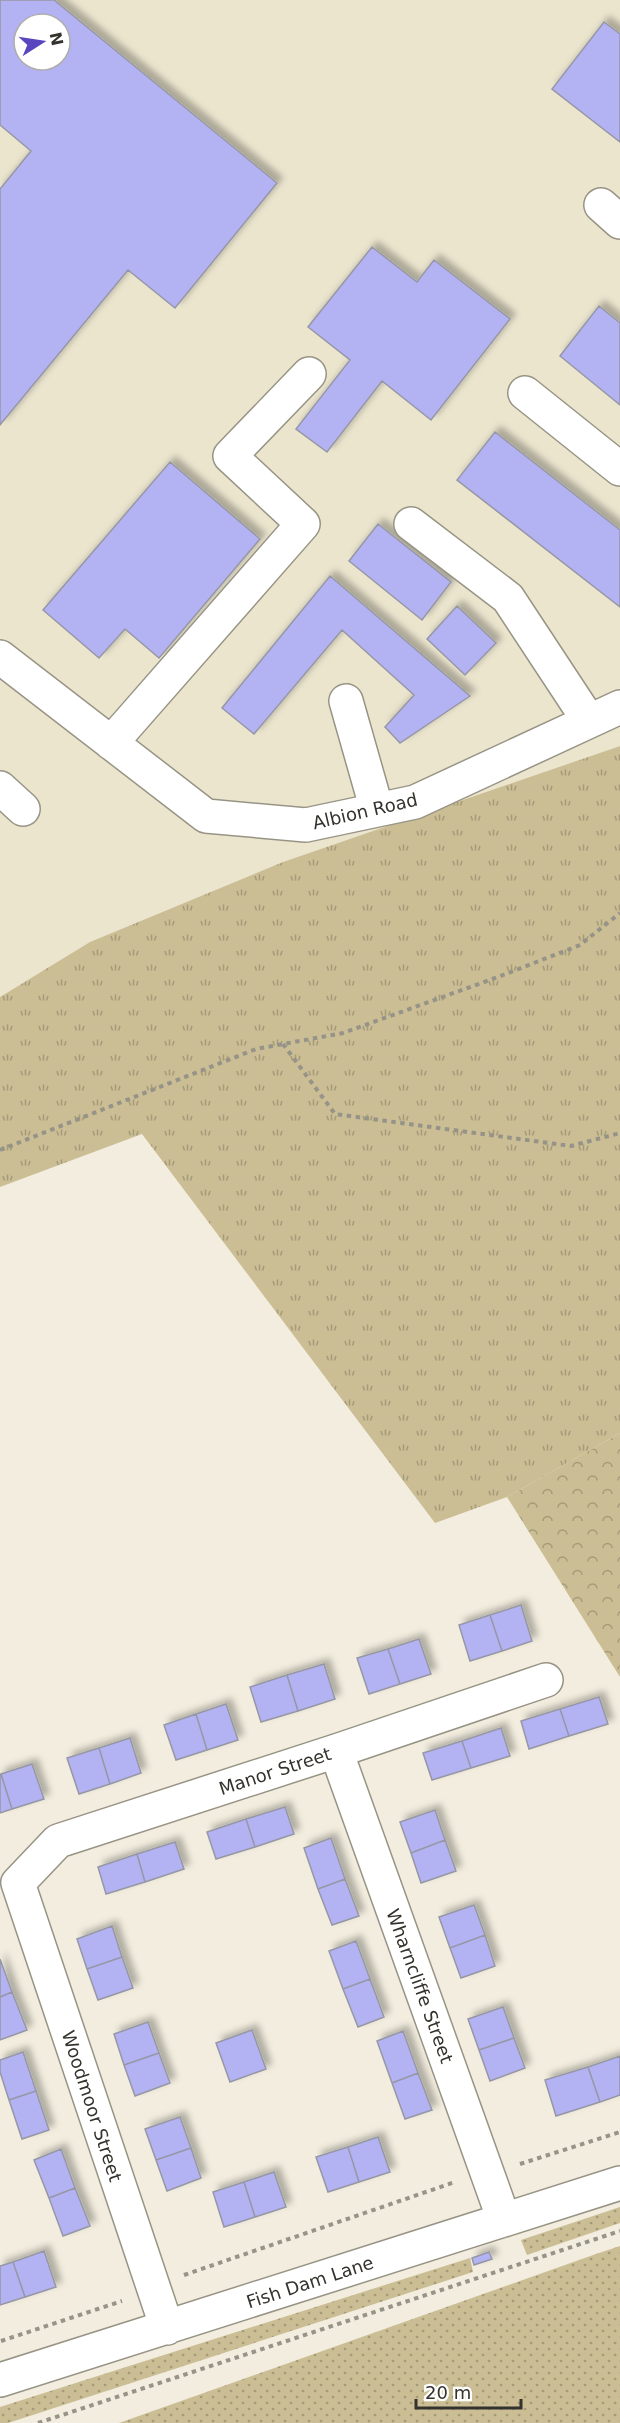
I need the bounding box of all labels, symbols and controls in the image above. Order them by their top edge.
north arrow [12,12,72,72]
text: N [45,30,67,48]
street label: Albion Road [310,789,420,833]
street label: Manor Street [216,1743,334,1799]
street label: Wharncliffe Street [382,1906,458,2066]
street label: Woodmoor Street [58,2028,126,2184]
street label: Fish Dam Lane [244,2252,376,2312]
scale bar [416,2372,521,2410]
text: 20 m [425,2382,471,2403]

